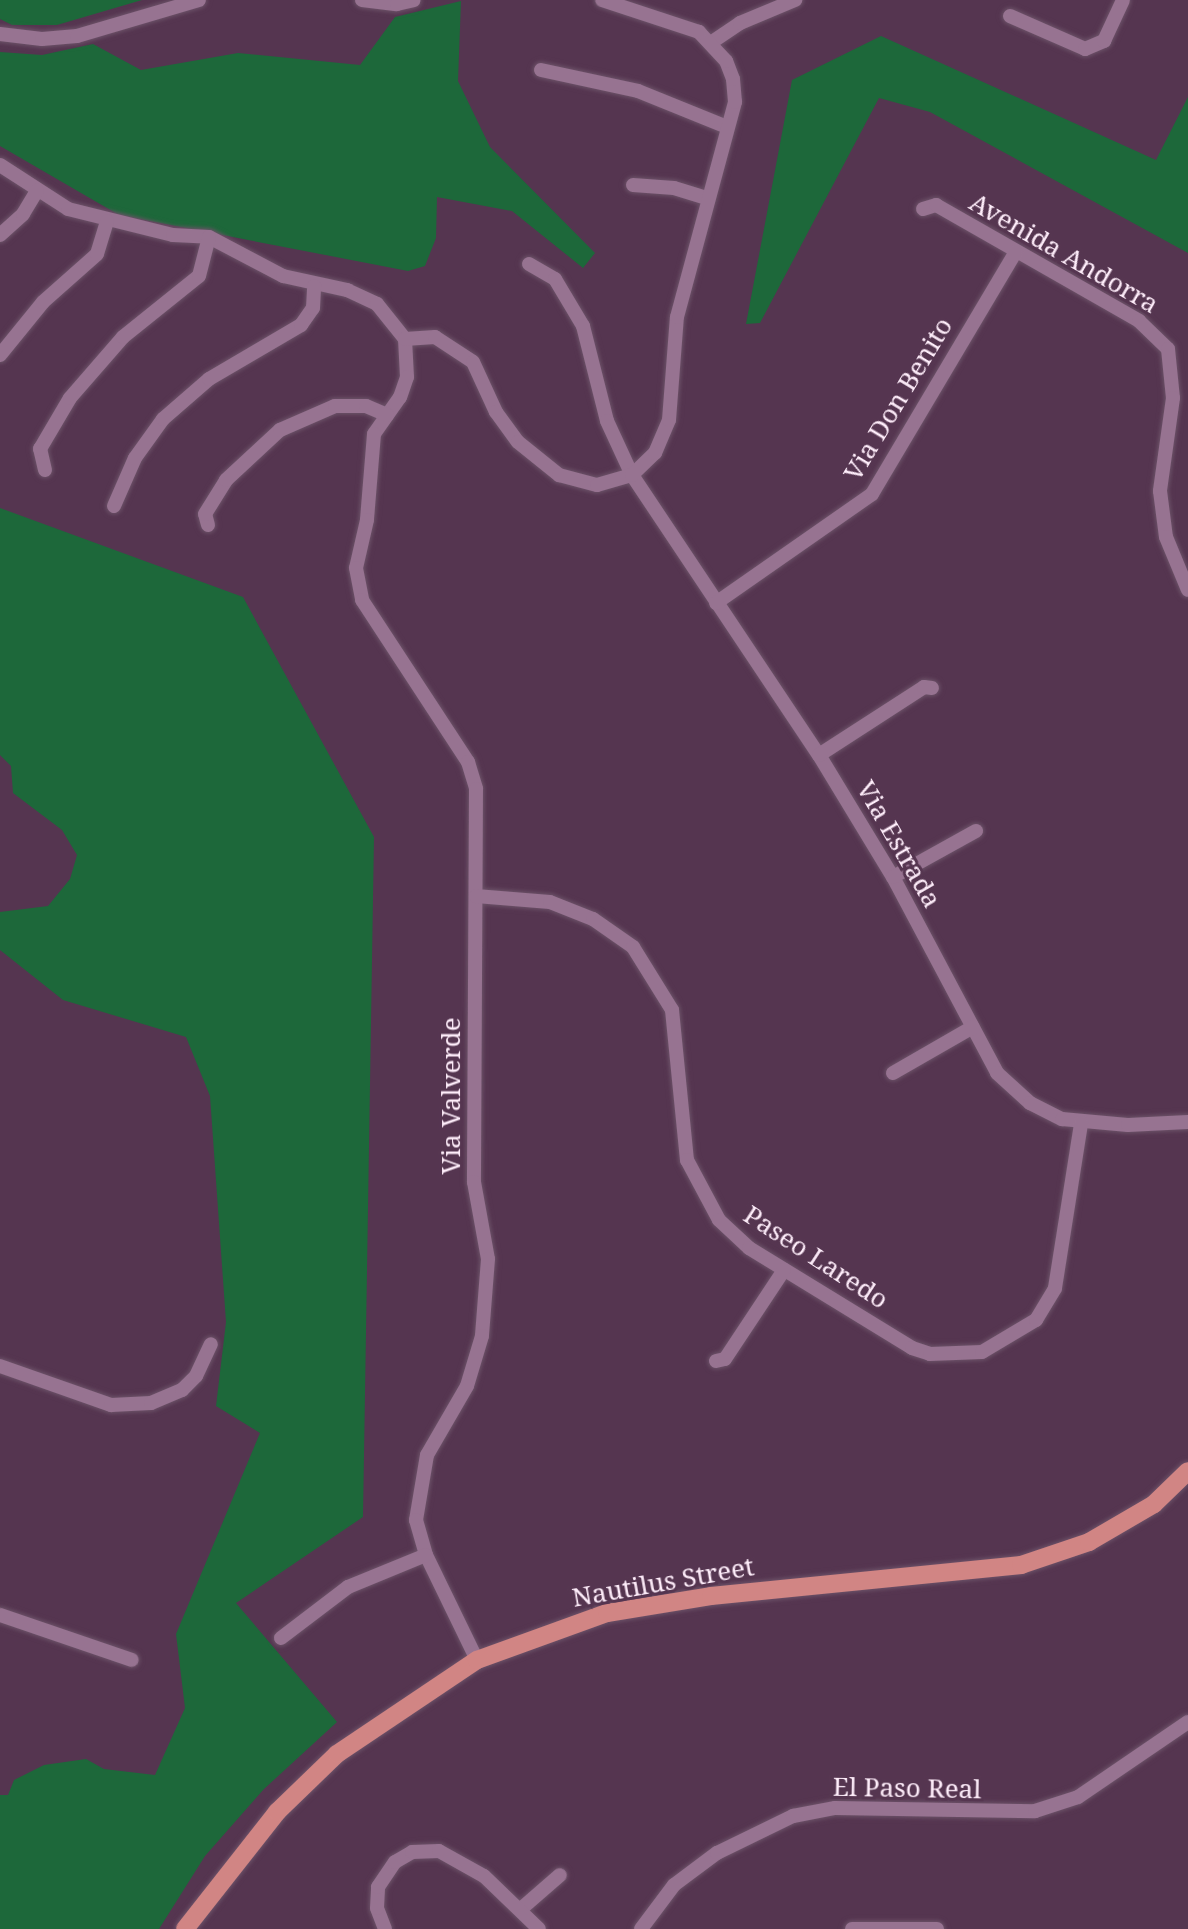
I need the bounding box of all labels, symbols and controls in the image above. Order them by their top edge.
street label: Avenida Andorra [964,186,1164,320]
street label: Via Don Benito [837,312,959,486]
street label: Via Estrada [850,775,948,913]
street label: Via Valverde [435,1017,467,1175]
street label: Paseo Laredo [738,1199,894,1315]
street label: Nautilus Street [570,1551,756,1613]
street label: El Paso Real [832,1771,982,1805]

